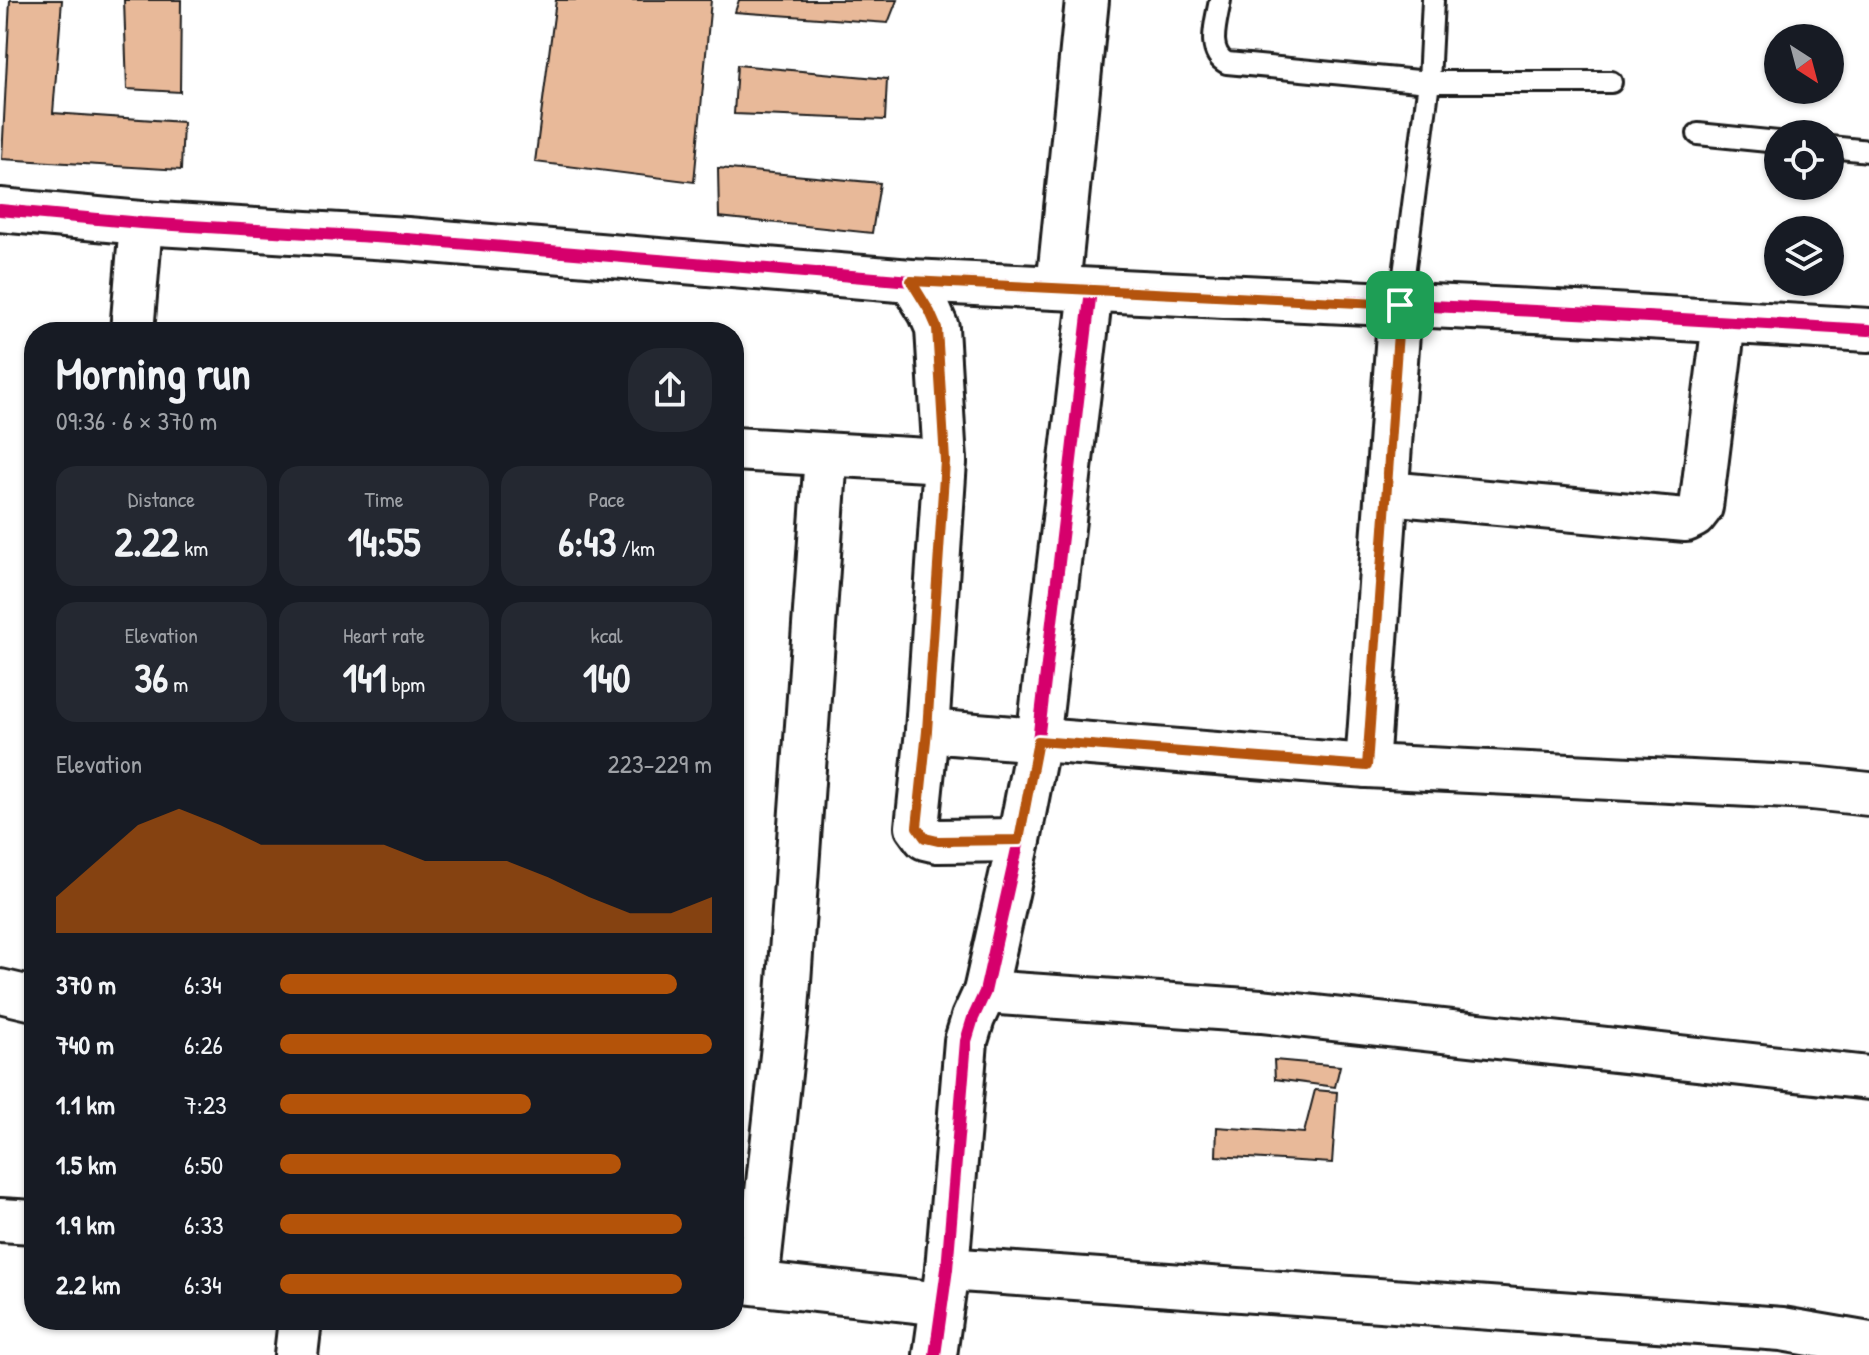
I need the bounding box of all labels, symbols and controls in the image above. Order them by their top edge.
north arrow [1764,24,1844,104]
map controls [1764,24,1844,296]
button: locate [1764,120,1844,200]
button: layers [1764,216,1844,296]
pin [1366,271,1434,339]
icon: arrive [1378,283,1422,327]
text: Morning run [56,343,251,403]
button: share [628,348,712,432]
text: 09:36 · 6 × 370 m [56,403,217,438]
text: Distance [128,484,195,514]
text: Time [365,484,403,514]
text: Pace [588,484,625,514]
text: 2.22 [114,514,179,568]
text: 14:55 [348,514,420,568]
text: 6:43 [558,514,617,568]
text: km [179,533,208,563]
text: /km [617,533,655,563]
text: Elevation [125,620,198,650]
text: Heart rate [343,620,425,650]
text: kcal [591,620,623,650]
text: 36 [134,650,168,704]
text: 141 [343,650,387,704]
text: 140 [583,650,630,704]
text: m [168,669,188,699]
text: bpm [387,669,425,699]
text: Elevation [56,746,142,781]
text: 223–229 m [608,746,712,781]
text: 370 m [56,967,116,1002]
text: 6:34 [184,967,222,1002]
text: 740 m [56,1027,114,1062]
text: 6:26 [184,1027,223,1062]
text: 1.1 km [56,1087,115,1122]
text: 7:23 [184,1087,227,1122]
text: 1.5 km [56,1147,116,1182]
text: 6:50 [184,1147,223,1182]
text: 1.9 km [56,1207,115,1242]
text: 6:33 [184,1207,224,1242]
text: 2.2 km [56,1267,120,1302]
text: 6:34 [184,1267,222,1302]

